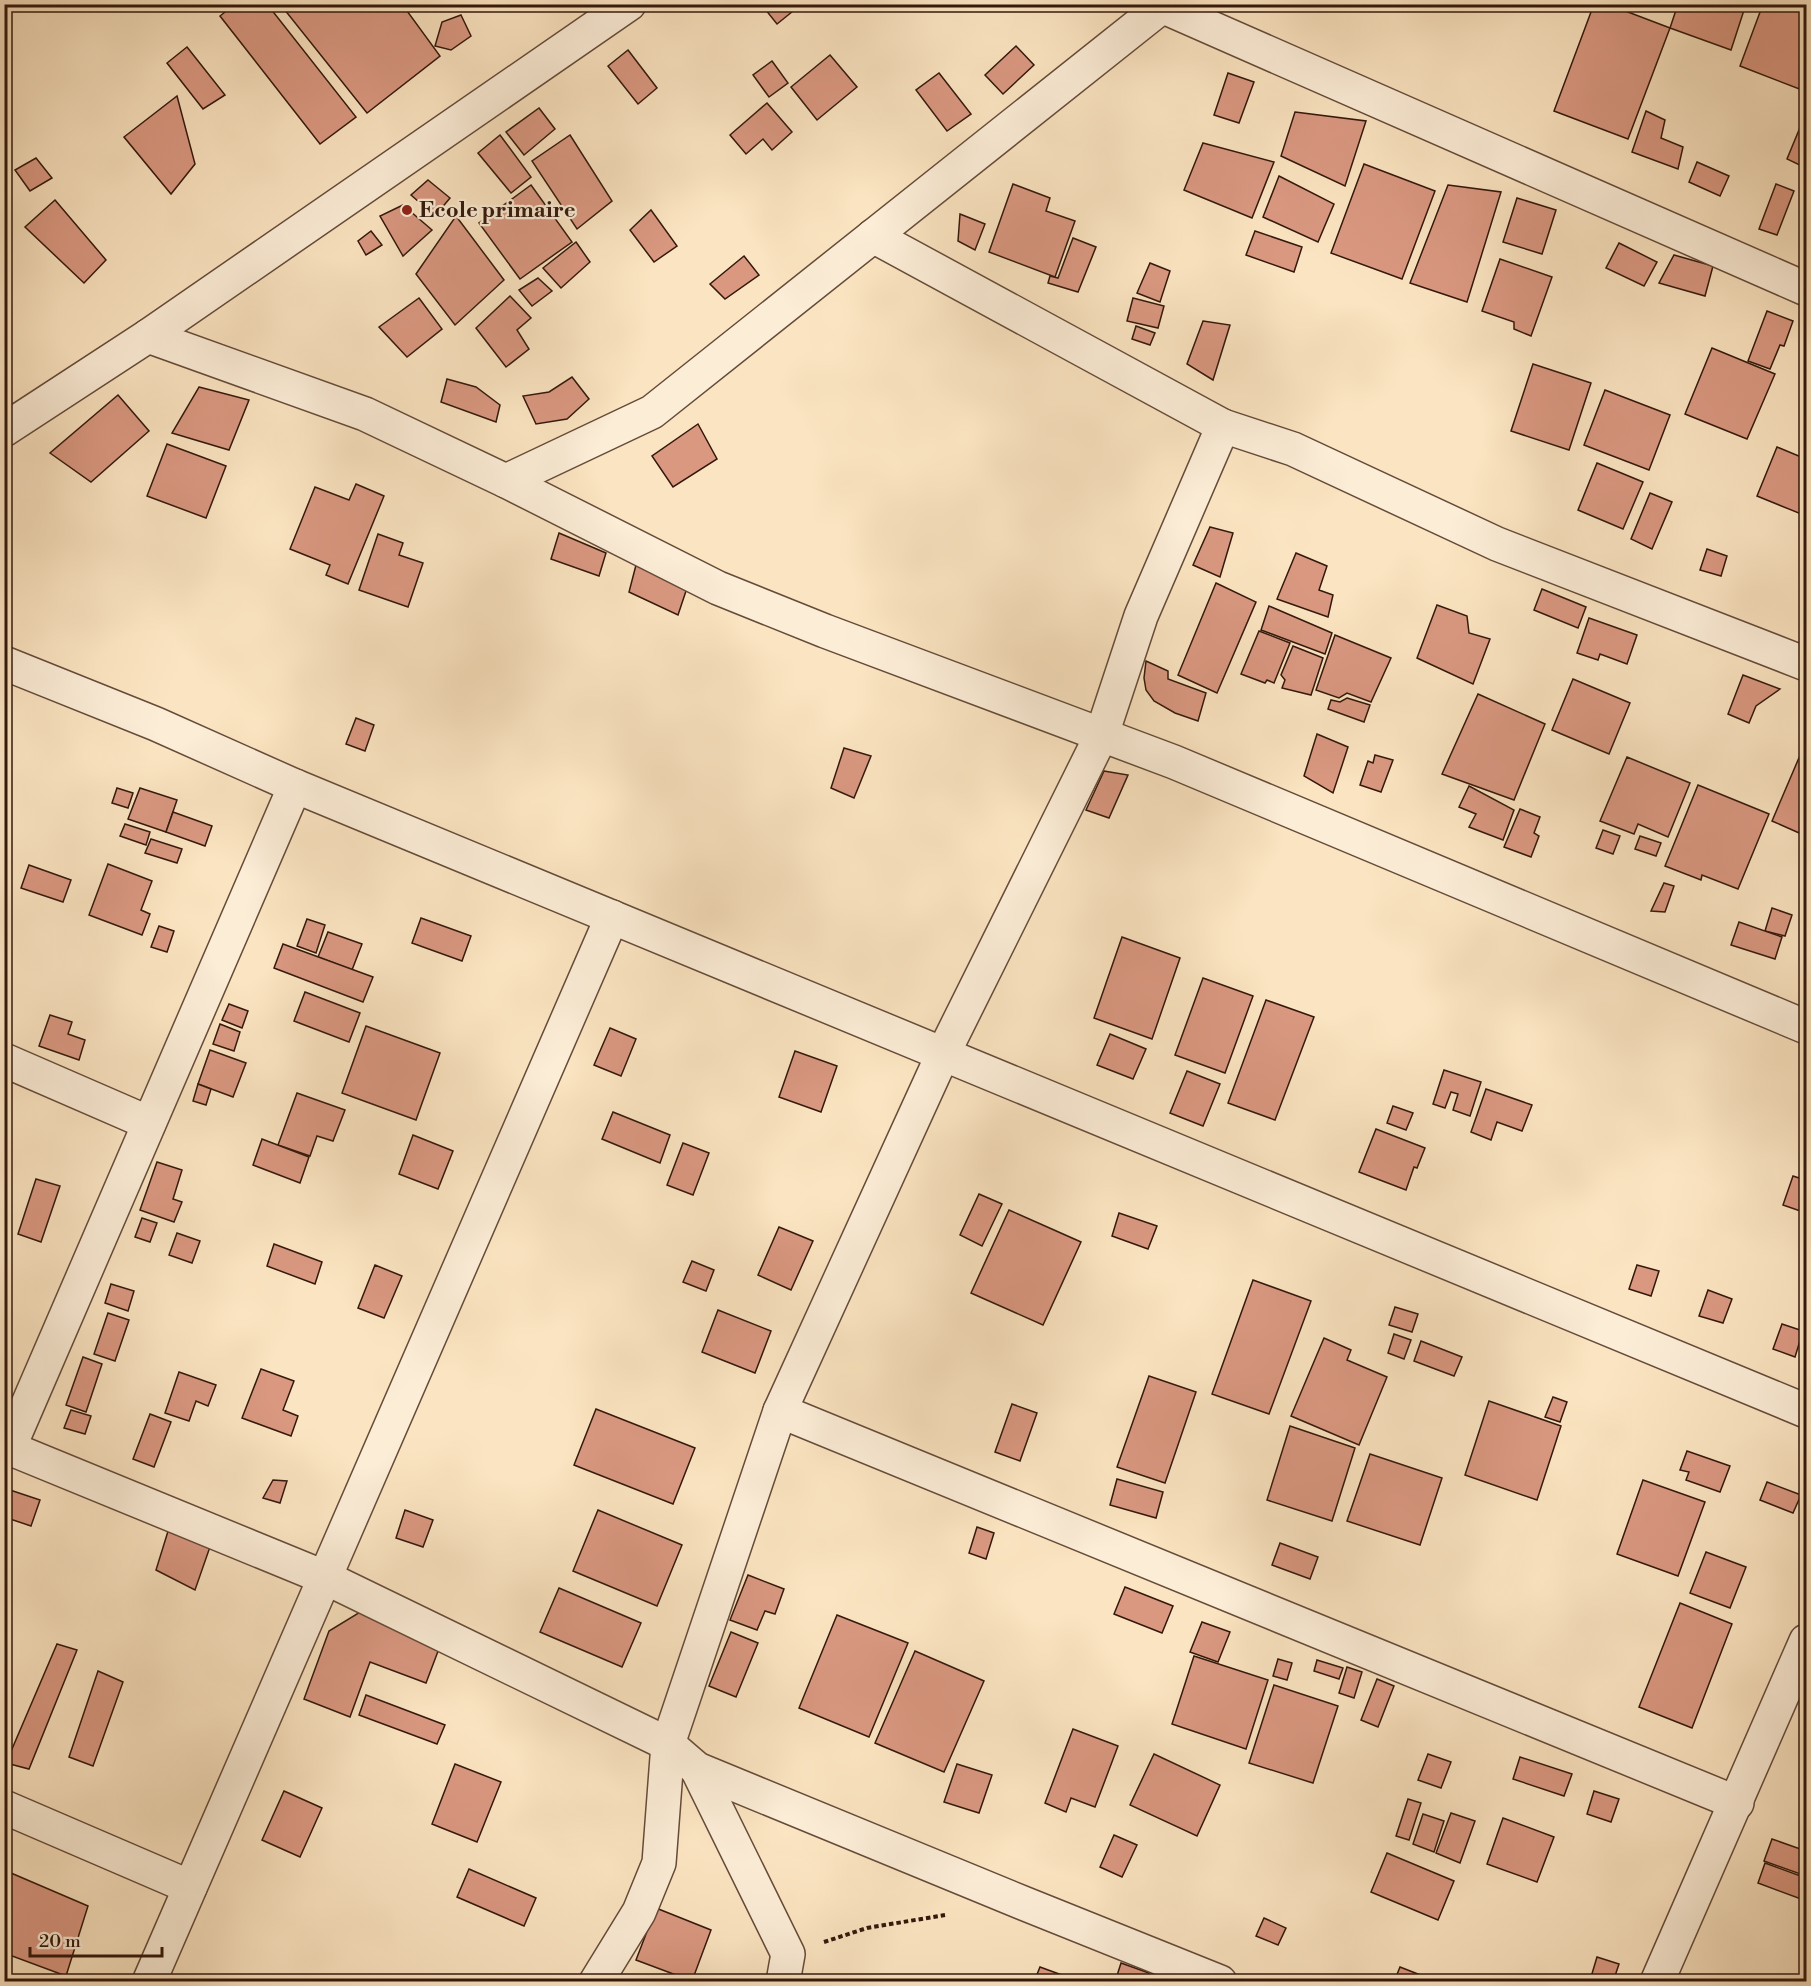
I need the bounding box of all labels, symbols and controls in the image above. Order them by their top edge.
place label: Ecole primaire [419,197,576,224]
marker: Ecole primaire [400,203,414,217]
scale bar [30,1920,162,1958]
text: 20 m [39,1930,81,1953]

